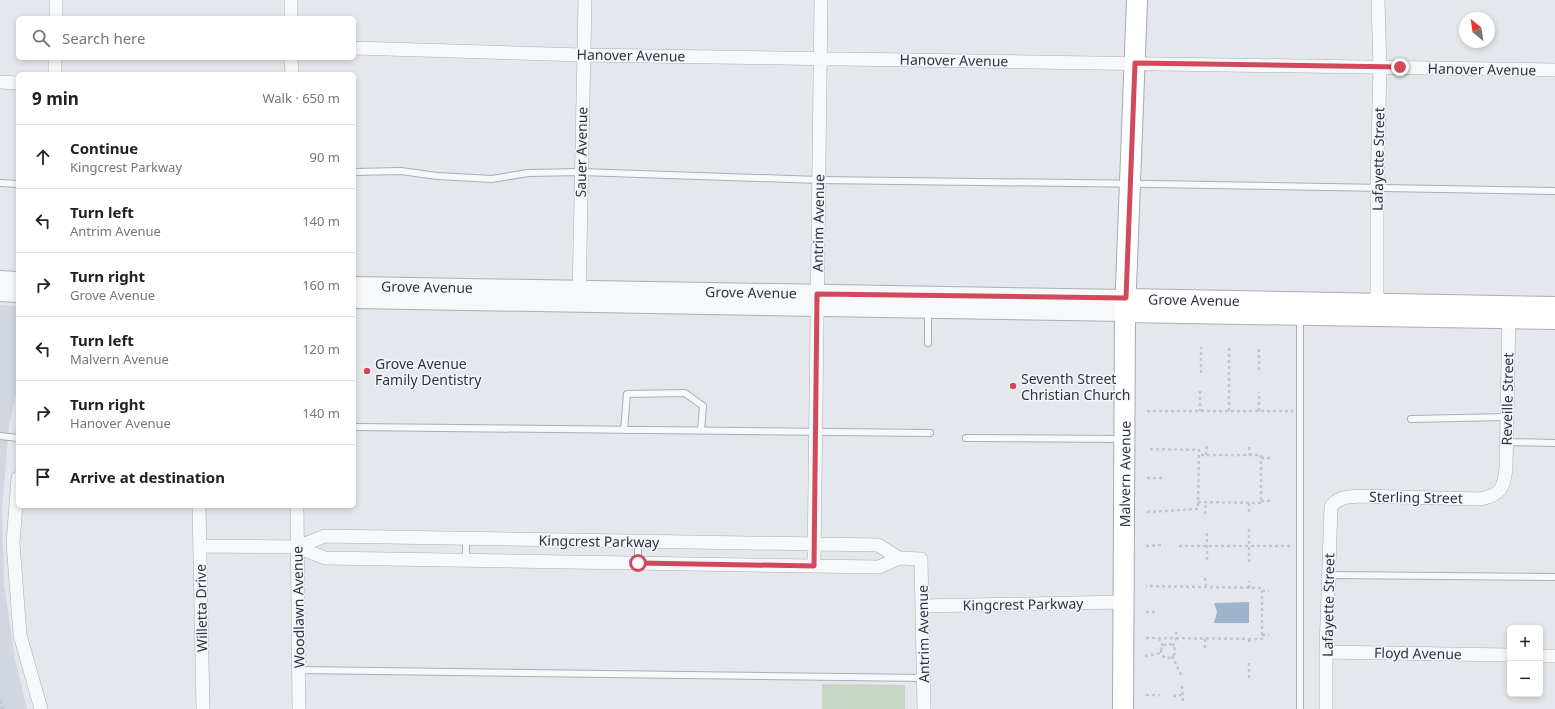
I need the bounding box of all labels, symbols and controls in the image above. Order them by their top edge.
north arrow [1459,12,1495,48]
search box [16,16,356,60]
icon: search [30,27,52,49]
text: Search here [62,28,145,48]
street label: Hanover Avenue [577,45,686,65]
street label: Hanover Avenue [900,50,1009,70]
route end [1391,58,1409,76]
street label: Hanover Avenue [1428,59,1537,79]
text: 9 min [32,87,79,110]
text: Walk · 650 m [262,89,340,107]
street label: Sauer Avenue [571,106,591,197]
street label: Lafayette Street [1368,107,1388,211]
text: Continue [70,138,138,158]
icon: ahead [32,146,54,168]
text: 90 m [310,148,340,166]
text: Kingcrest Parkway [70,158,182,176]
street label: Antrim Avenue [808,174,828,272]
text: Turn left [70,202,134,222]
icon: left [32,210,54,232]
text: 140 m [302,212,340,230]
text: Antrim Avenue [70,222,161,240]
text: Turn right [70,266,145,286]
icon: right [32,274,54,296]
text: 160 m [302,276,340,294]
street label: Grove Avenue [381,276,473,297]
street label: Grove Avenue [705,281,797,302]
text: Grove Avenue [70,286,155,304]
street label: Grove Avenue [1148,289,1240,310]
text: Turn left [70,330,134,350]
icon: left [32,338,54,360]
text: 120 m [302,340,340,358]
text: Malvern Avenue [70,350,169,368]
street label: Reveille Street [1497,352,1517,446]
place label: Grove Avenue Family Dentistry [375,354,482,389]
marker: Grove Avenue Family Dentistry [362,366,372,376]
place label: Seventh Street Christian Church [1021,369,1130,404]
marker: Seventh Street Christian Church [1008,381,1018,391]
text: Turn right [70,394,145,414]
icon: right [32,402,54,424]
text: 140 m [302,404,340,422]
text: Hanover Avenue [70,414,171,432]
street label: Malvern Avenue [1114,421,1134,527]
icon: arrive [32,466,54,488]
text: Arrive at destination [70,467,225,487]
street label: Sterling Street [1369,487,1463,507]
street label: Kingcrest Parkway [539,530,660,552]
street label: Woodlawn Avenue [287,546,309,668]
street label: Lafayette Street [1318,553,1338,657]
route start [629,554,647,572]
street label: Willetta Drive [191,564,211,652]
street label: Antrim Avenue [913,585,933,683]
street label: Kingcrest Parkway [963,593,1084,615]
map controls [1507,625,1543,697]
button: + [1507,625,1543,661]
street label: Floyd Avenue [1374,643,1462,663]
button: − [1507,661,1543,697]

